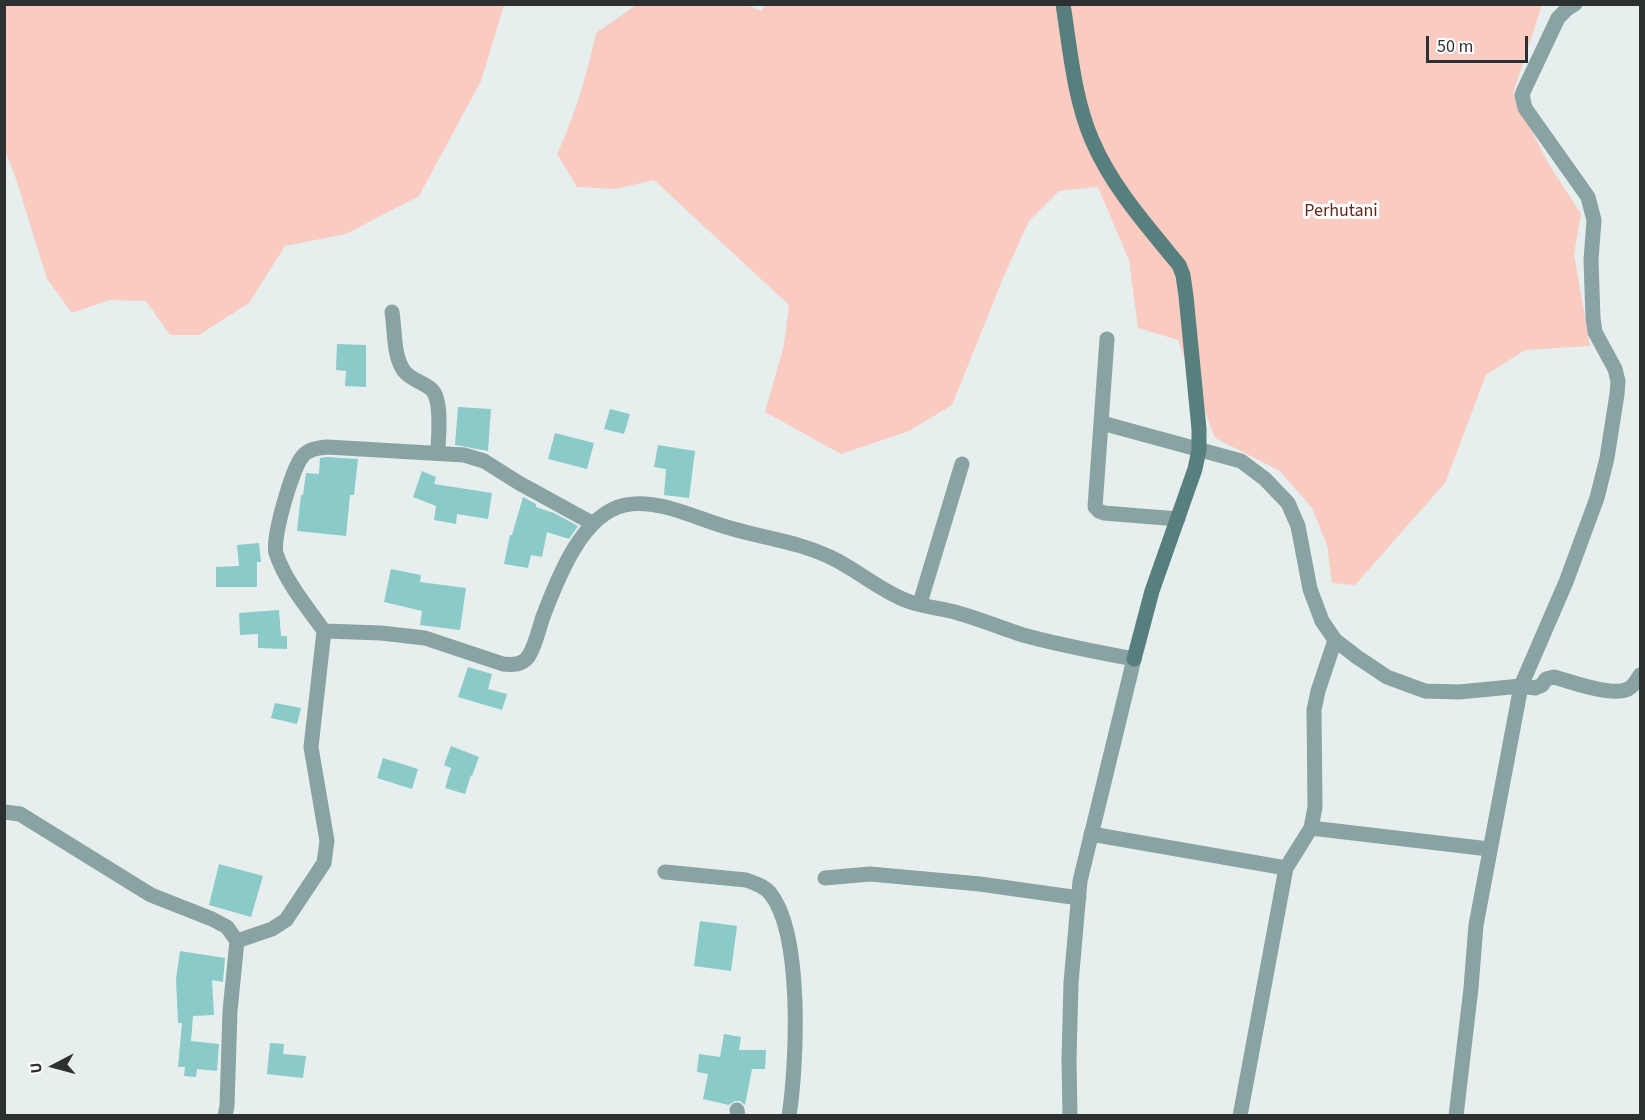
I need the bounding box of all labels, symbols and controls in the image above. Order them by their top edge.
scale bar [1429,24,1531,62]
text: 50 m [1437,34,1473,59]
park label: Perhutani [1304,201,1378,223]
north arrow [24,1036,84,1096]
text: U [25,1061,48,1074]

